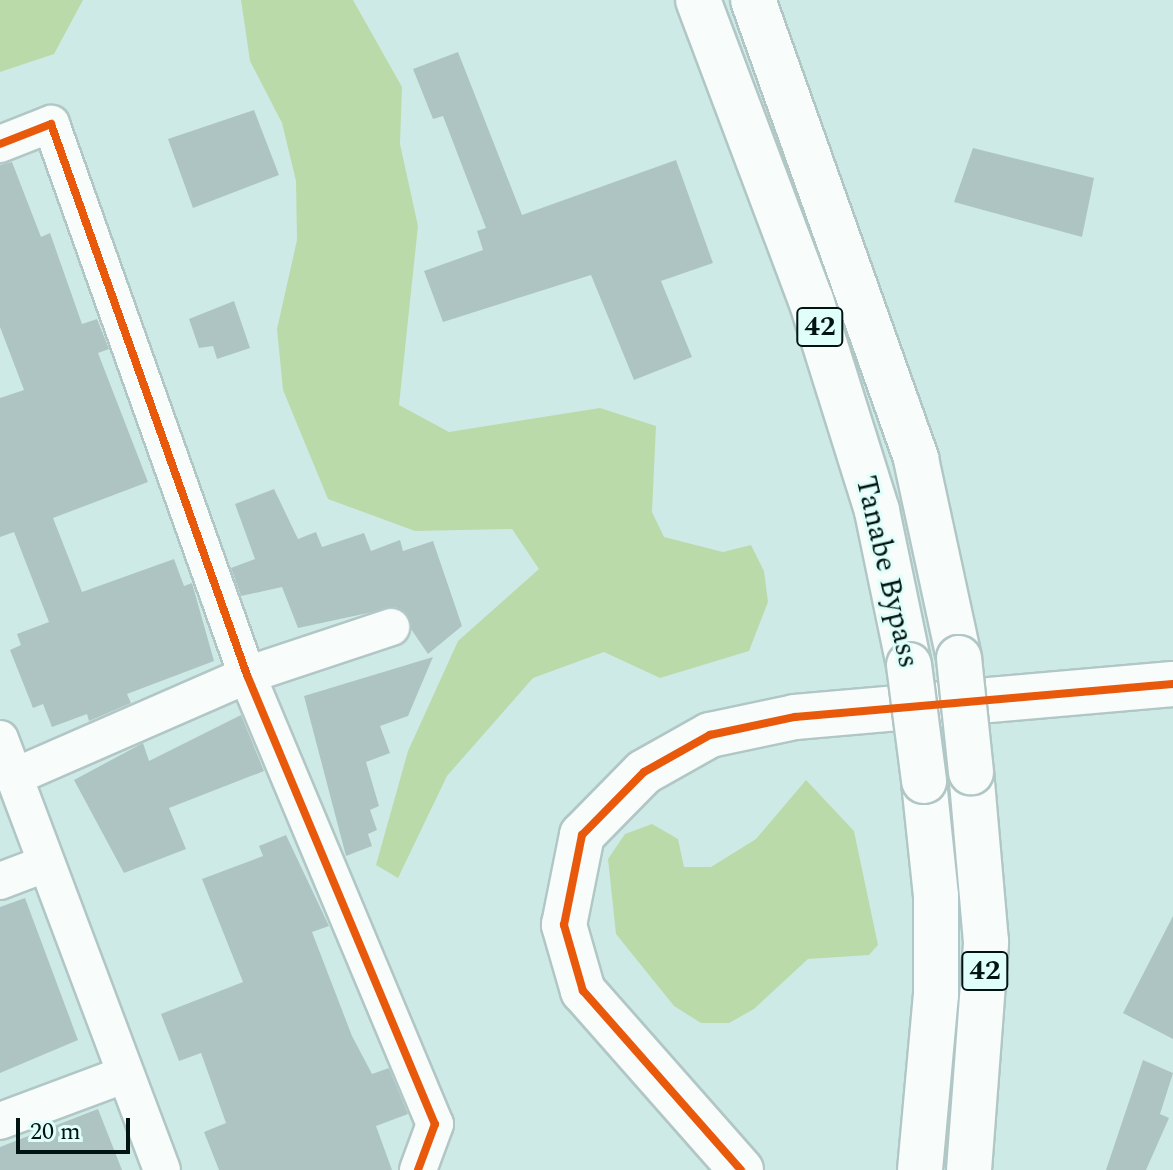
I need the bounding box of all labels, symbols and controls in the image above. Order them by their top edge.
road number: 42 [796,303,844,351]
street label: Tanabe Bypass [847,472,927,672]
road number: 42 [961,947,1009,995]
scale bar [20,1102,134,1152]
text: 20 m [30,1114,81,1150]

